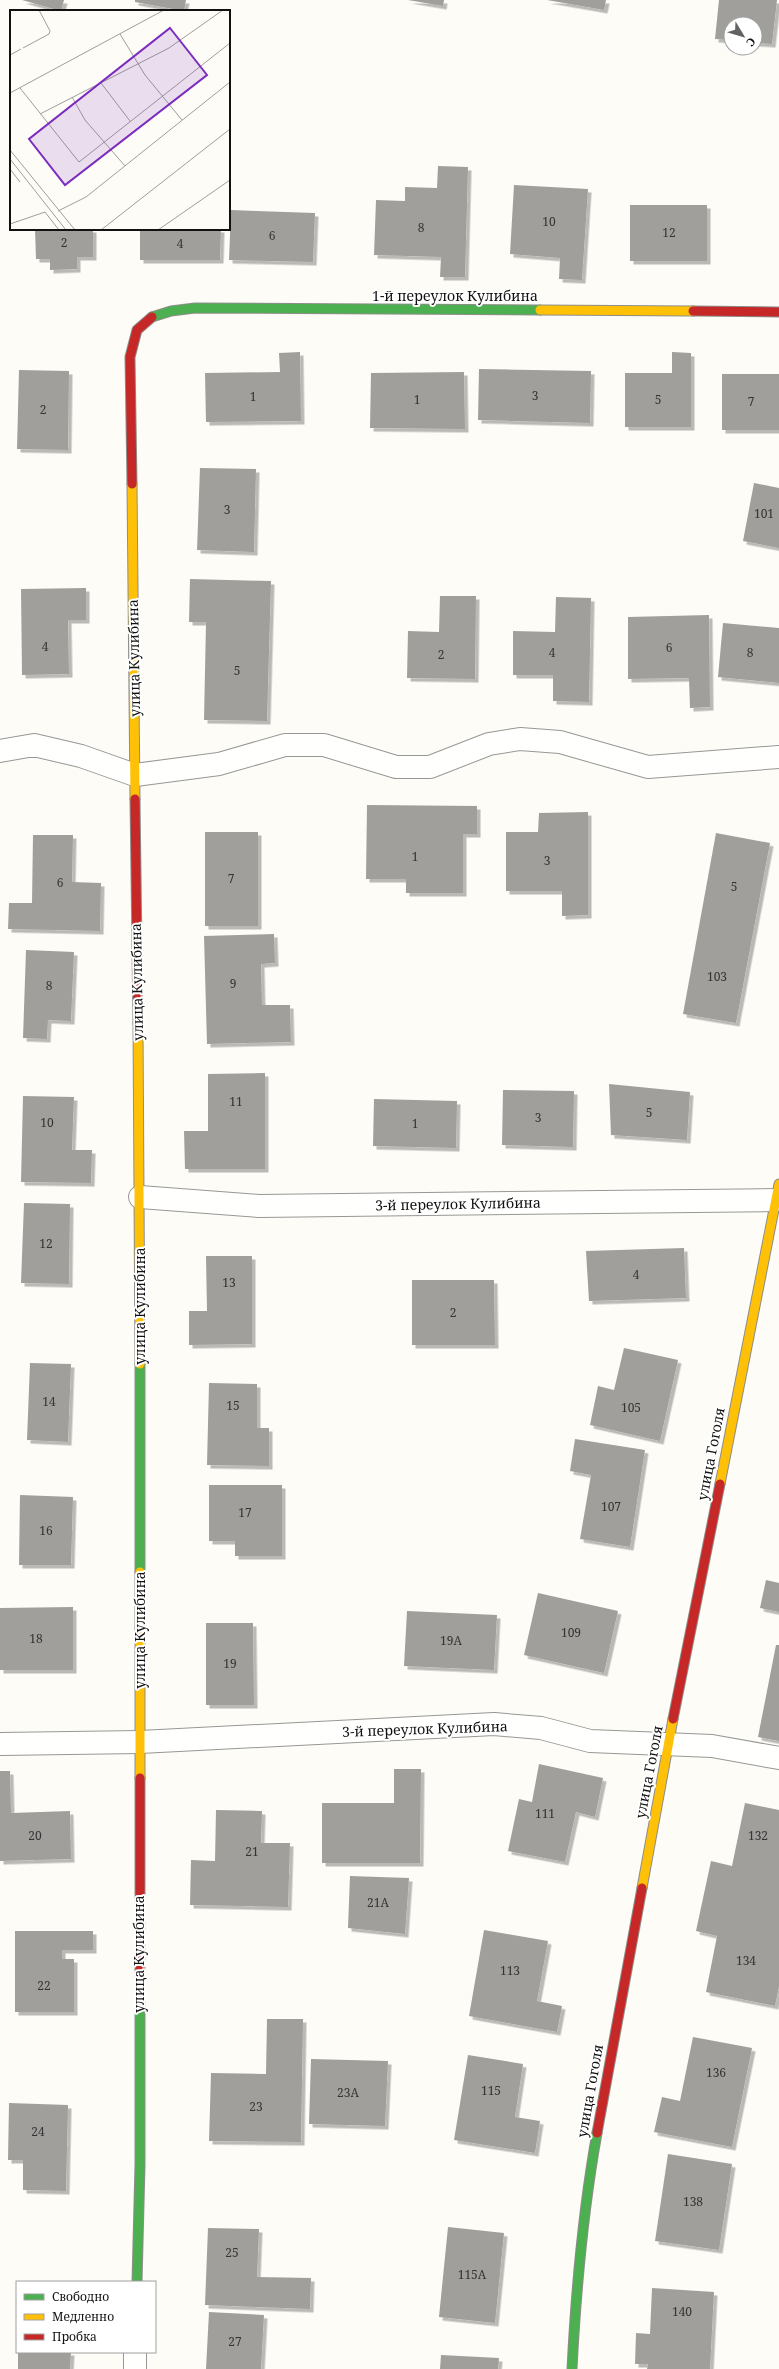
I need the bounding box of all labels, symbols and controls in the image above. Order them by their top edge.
inset map [10,10,230,230]
north arrow [723,16,763,56]
text: С [743,35,759,50]
house number: 10 [542,213,556,230]
house number: 8 [418,219,425,236]
house number: 12 [662,224,676,241]
house number: 6 [269,227,276,244]
house number: 2 [61,234,67,251]
house number: 4 [177,235,184,252]
street label: 1-й переулок Кулибина [372,286,538,305]
house number: 3 [532,387,539,404]
house number: 1 [250,388,256,405]
house number: 1 [414,391,420,408]
house number: 5 [655,391,661,408]
house number: 7 [748,393,755,410]
house number: 2 [40,401,46,418]
house number: 3 [224,501,231,518]
house number: 101 [754,505,774,522]
street label: улица Кулибина [123,599,144,717]
house number: 4 [42,638,49,655]
house number: 6 [666,639,673,656]
house number: 4 [549,644,556,661]
house number: 8 [747,644,754,661]
house number: 2 [438,646,444,663]
house number: 5 [234,662,240,679]
house number: 1 [412,848,418,865]
house number: 3 [544,852,551,869]
house number: 7 [228,870,235,887]
house number: 6 [57,874,64,891]
house number: 5 [731,878,737,895]
street label: улица Кулибина [126,923,147,1041]
house number: 103 [707,968,727,985]
house number: 9 [230,975,236,992]
house number: 8 [46,977,53,994]
house number: 11 [229,1093,243,1110]
house number: 5 [646,1104,652,1121]
house number: 3 [535,1109,542,1126]
house number: 10 [40,1114,54,1131]
house number: 1 [412,1115,418,1132]
street label: 3-й переулок Кулибина [375,1193,541,1214]
house number: 12 [39,1235,53,1252]
street label: улица Кулибина [130,1247,149,1365]
house number: 4 [633,1266,640,1283]
house number: 13 [222,1274,236,1291]
house number: 2 [450,1304,456,1321]
house number: 14 [42,1393,56,1410]
house number: 15 [226,1397,240,1414]
house number: 105 [621,1399,641,1416]
street label: улица Гоголя [692,1406,729,1502]
house number: 107 [601,1498,621,1515]
house number: 17 [238,1504,252,1521]
house number: 16 [39,1522,53,1539]
street label: улица Кулибина [130,1571,149,1689]
house number: 109 [561,1624,581,1641]
house number: 18 [29,1630,43,1647]
house number: 19А [440,1632,462,1649]
house number: 19 [223,1655,237,1672]
street label: 3-й переулок Кулибина [342,1716,508,1741]
street label: улица Гоголя [630,1724,667,1820]
house number: 111 [535,1805,555,1822]
house number: 20 [28,1827,42,1844]
house number: 132 [748,1827,768,1844]
house number: 21 [245,1843,259,1860]
house number: 21А [367,1894,389,1911]
street label: улица Кулибина [129,1895,148,2013]
house number: 134 [736,1952,756,1969]
house number: 113 [500,1962,520,1979]
house number: 22 [37,1977,51,1994]
street label: улица Гоголя [572,2043,607,2139]
house number: 136 [706,2064,726,2081]
house number: 115 [481,2082,501,2099]
house number: 23А [337,2084,359,2101]
house number: 23 [249,2098,263,2115]
house number: 24 [31,2123,45,2140]
house number: 138 [683,2193,703,2210]
house number: 25 [225,2244,239,2261]
house number: 115А [458,2266,487,2283]
legend [16,2281,156,2353]
text: Свободно [52,2288,109,2305]
house number: 140 [672,2303,692,2320]
text: Медленно [52,2308,114,2325]
text: Пробка [52,2328,97,2345]
house number: 27 [228,2333,242,2350]

